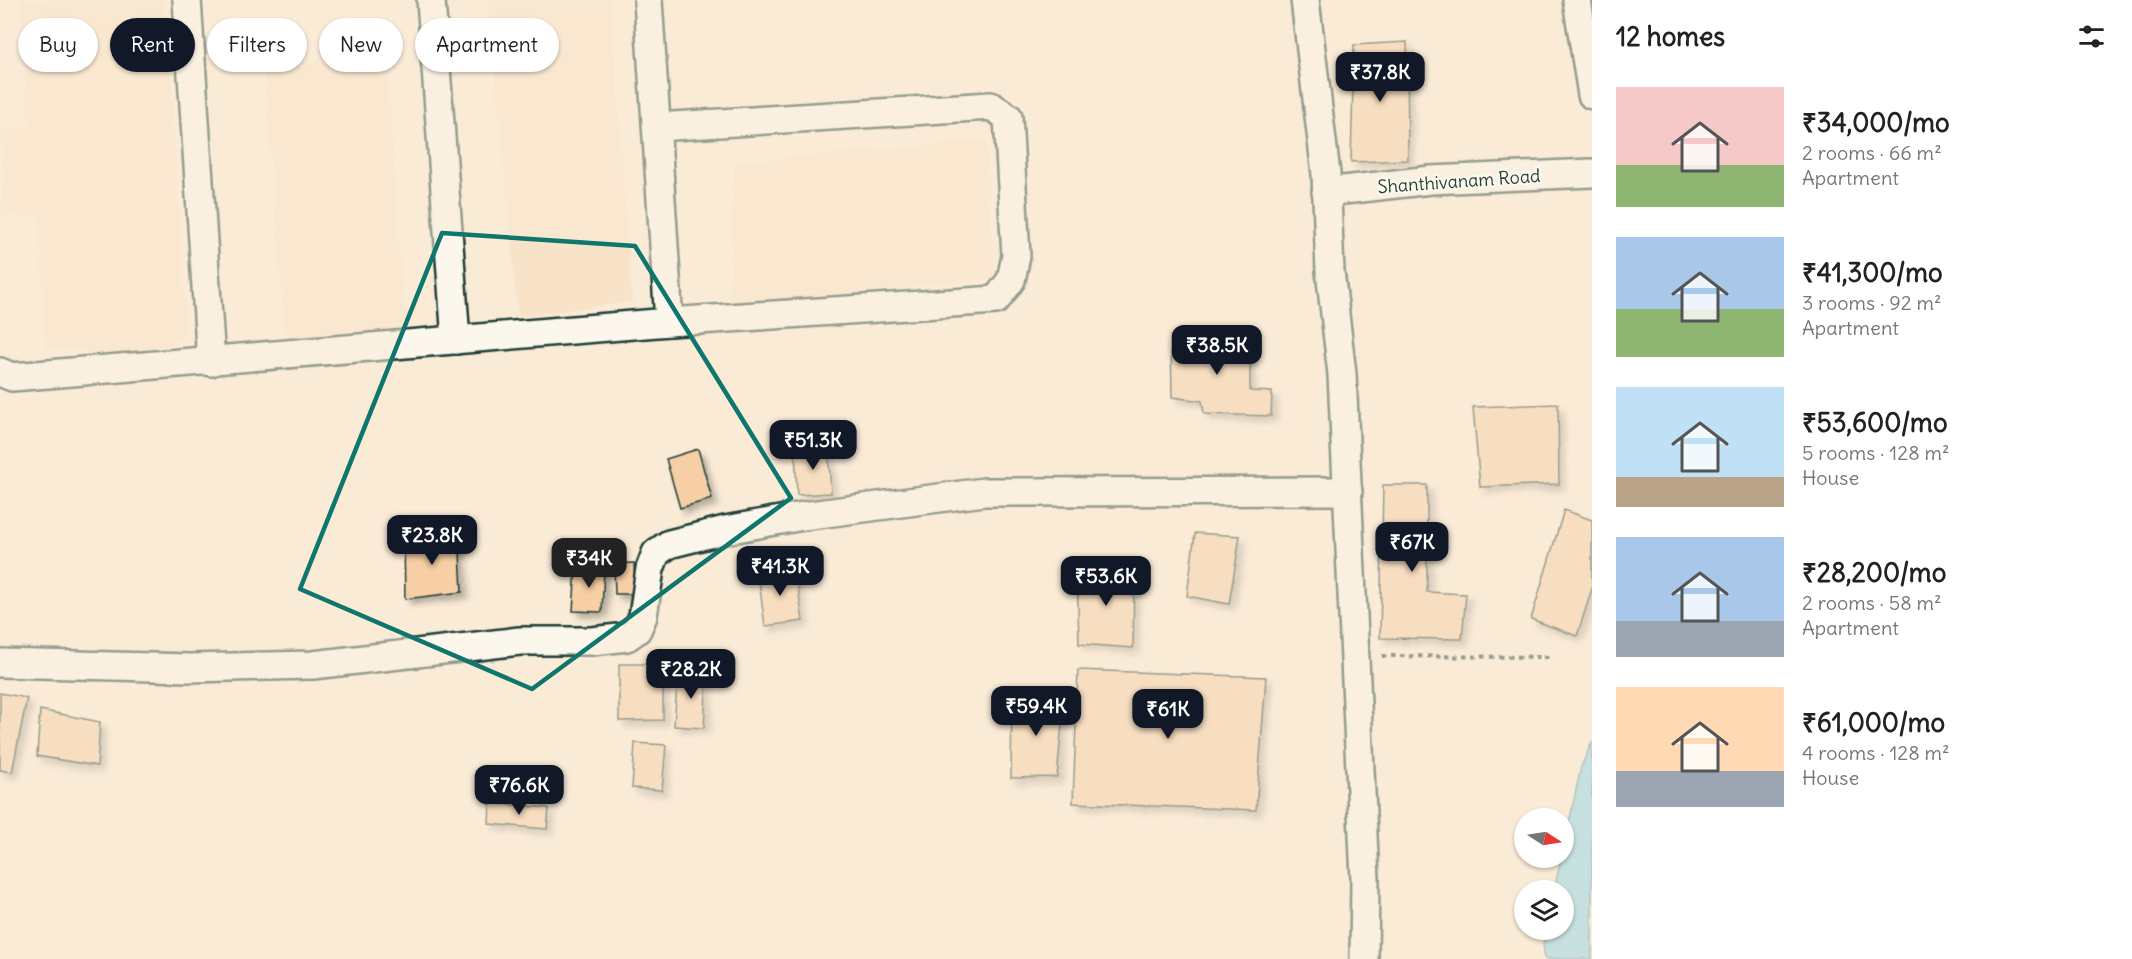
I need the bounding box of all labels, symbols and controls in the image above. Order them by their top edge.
chip: Buy [18,18,98,72]
chip: Rent [110,18,195,72]
chip: Filters [207,18,307,72]
chip: New [319,18,403,72]
chip: Apartment [415,18,559,72]
text: 12 homes [1616,20,1725,53]
icon: filters [2075,20,2108,53]
pin: ₹37.8K [1331,52,1429,103]
text: ₹37.8K [1350,59,1410,84]
text: ₹34,000/mo [1802,106,1950,139]
icon: home [1664,111,1736,183]
text: 2 rooms · 66 m² [1802,140,1942,165]
street label: Shanthivanam Road [1377,164,1542,198]
text: Apartment [1802,165,1899,190]
text: ₹41,300/mo [1802,256,1943,289]
icon: home [1664,261,1736,333]
text: 3 rooms · 92 m² [1802,290,1941,315]
text: Apartment [1802,315,1899,340]
pin: ₹38.5K [1168,325,1266,376]
text: ₹38.5K [1186,332,1248,357]
text: ₹53,600/mo [1802,406,1948,439]
icon: home [1664,411,1736,483]
pin: ₹51.3K [764,420,862,471]
text: ₹51.3K [784,427,842,452]
text: 5 rooms · 128 m² [1802,440,1950,465]
text: House [1802,465,1859,490]
pin: ₹23.8K [383,515,481,566]
text: ₹23.8K [401,522,463,547]
pin: ₹67K [1376,522,1448,573]
text: ₹67K [1389,529,1435,554]
pin: ₹34K [553,538,625,589]
text: ₹34K [566,545,612,570]
pin: ₹41.3K [731,546,829,597]
text: ₹41.3K [751,553,809,578]
pin: ₹53.6K [1057,556,1155,607]
text: ₹28,200/mo [1802,556,1946,589]
icon: home [1664,561,1736,633]
text: ₹53.6K [1075,563,1137,588]
text: 2 rooms · 58 m² [1802,590,1942,615]
text: Apartment [1802,615,1899,640]
pin: ₹28.2K [642,649,740,700]
text: ₹28.2K [660,656,722,681]
pin: ₹59.4K [987,686,1085,737]
pin: ₹61K [1132,689,1204,740]
text: ₹59.4K [1005,693,1067,718]
text: ₹61K [1146,696,1190,721]
text: ₹61,000/mo [1802,706,1945,739]
icon: home [1664,711,1736,783]
text: 4 rooms · 128 m² [1802,740,1950,765]
pin: ₹76.6K [470,765,568,816]
text: House [1802,765,1859,790]
text: ₹76.6K [489,772,549,797]
north arrow [1514,808,1574,868]
map controls [1514,808,1574,940]
button: layers [1514,880,1574,940]

